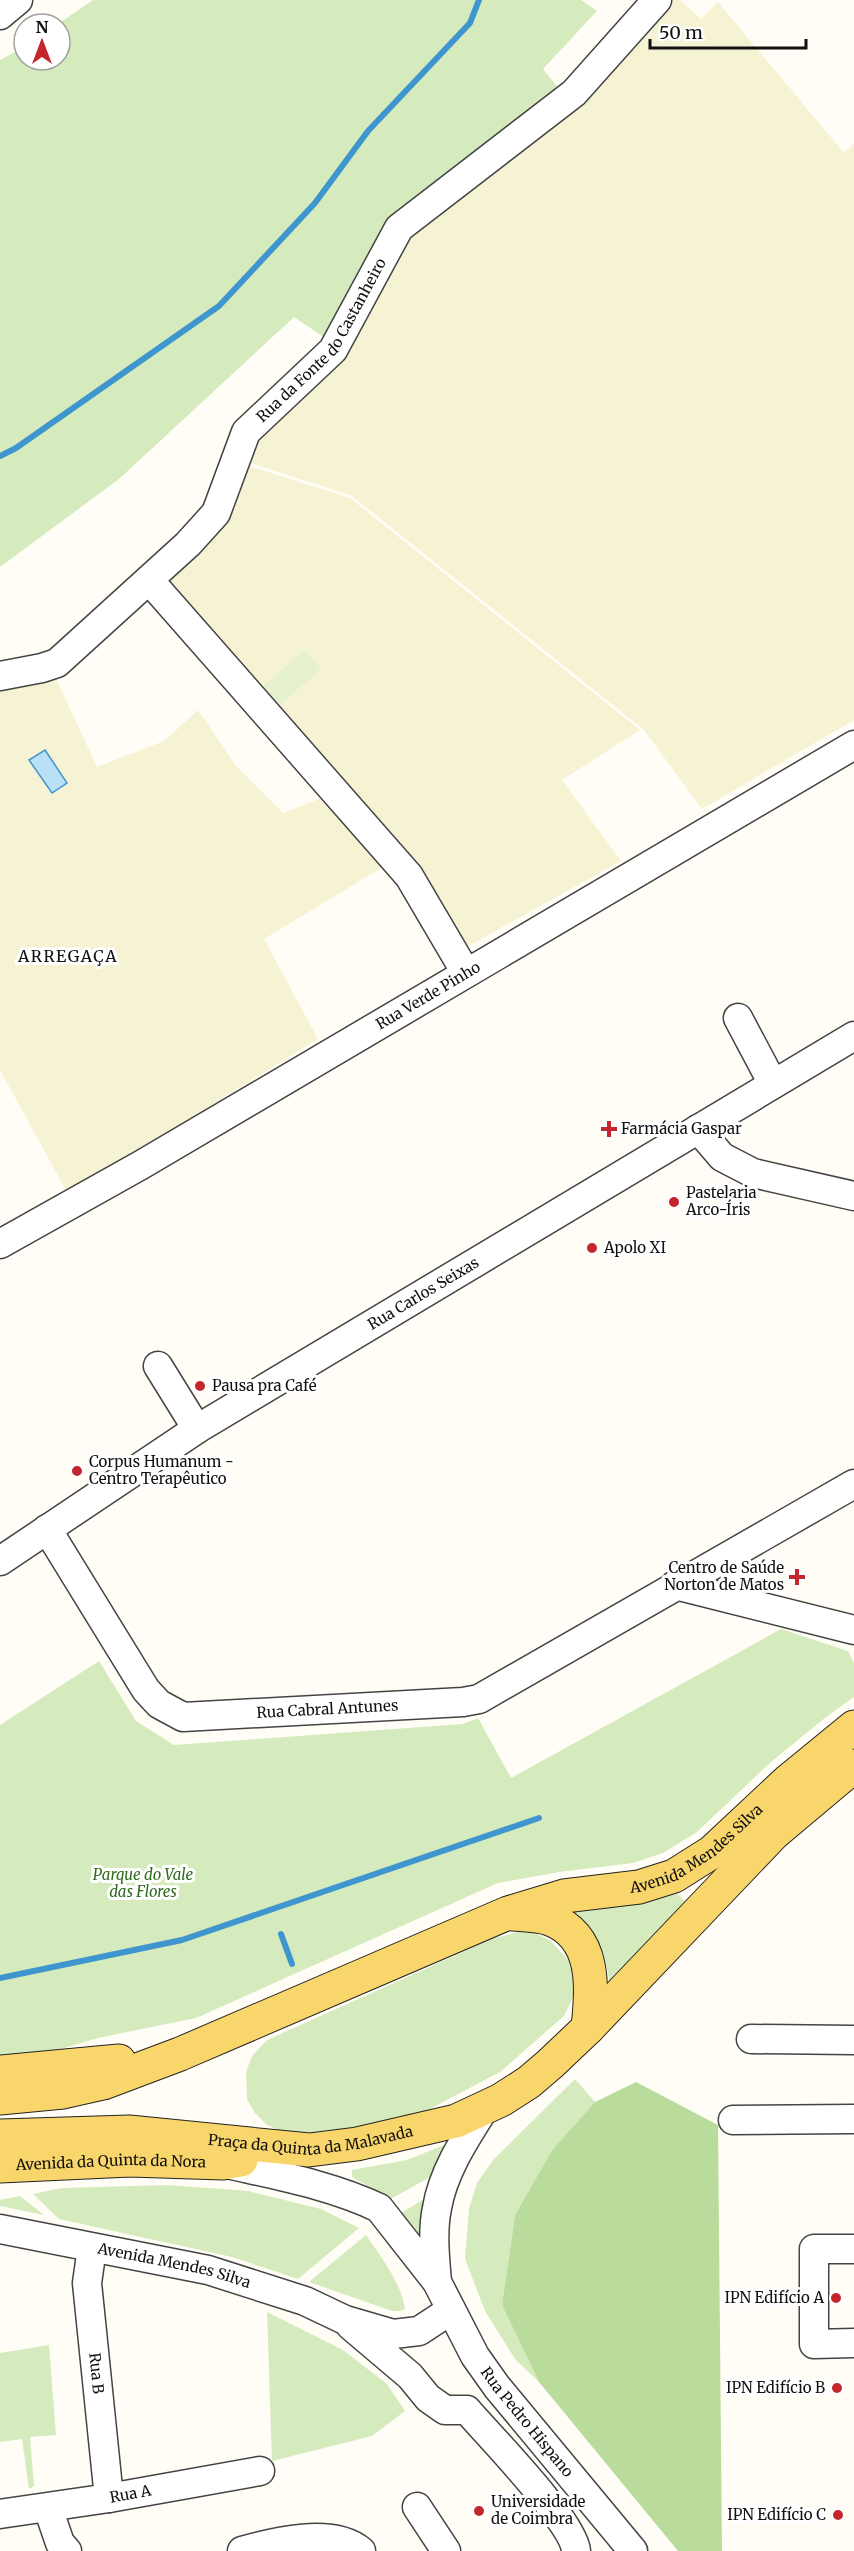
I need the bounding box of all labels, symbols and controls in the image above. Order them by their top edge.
north arrow [12,12,72,72]
scale bar [650,12,806,50]
text: N [36,17,49,37]
text: 50 m [659,21,703,44]
street label: Rua da Fonte do Castanheiro [252,254,390,426]
district label: ARREGAÇA [17,946,118,966]
street label: Rua Verde Pinho [372,957,484,1034]
place label: Farmácia Gaspar [621,1119,742,1138]
marker: Farmácia Gaspar [602,1122,616,1136]
place label: Pastelaria Arco-Íris [685,1183,757,1219]
marker: Pastelaria Arco-Íris [667,1195,681,1209]
place label: Apolo XI [603,1238,666,1257]
marker: Apolo XI [585,1241,599,1255]
street label: Rua Carlos Seixas [364,1253,482,1334]
place label: Pausa pra Café [212,1376,317,1395]
marker: Pausa pra Café [193,1379,207,1393]
place label: Corpus Humanum - Centro Terapêutico [89,1452,234,1488]
marker: Corpus Humanum - Centro Terapêutico [70,1464,84,1478]
place label: Centro de Saúde Norton de Matos [664,1558,784,1594]
marker: Centro de Saúde Norton de Matos [788,1568,806,1586]
street label: Rua Cabral Antunes [256,1695,399,1722]
street label: Avenida Mendes Silva [628,1800,766,1897]
park label: Parque do Vale das Flores [93,1865,193,1901]
street label: Praça da Quinta da Malavada [207,2121,415,2159]
street label: Avenida da Quinta da Nora [14,2150,206,2174]
street label: Avenida Mendes Silva [95,2238,253,2292]
place label: IPN Edifício A [724,2288,824,2307]
marker: IPN Edifício A [829,2291,843,2305]
street label: Rua B [85,2352,108,2395]
street label: Rua Pedro Hispano [477,2363,578,2481]
place label: IPN Edifício B [726,2378,825,2397]
marker: IPN Edifício B [830,2381,844,2395]
street label: Rua A [108,2481,153,2507]
place label: Universidade de Coimbra [491,2492,586,2528]
marker: Universidade de Coimbra [472,2504,486,2518]
place label: IPN Edifício C [727,2505,826,2524]
marker: IPN Edifício C [831,2508,845,2522]

